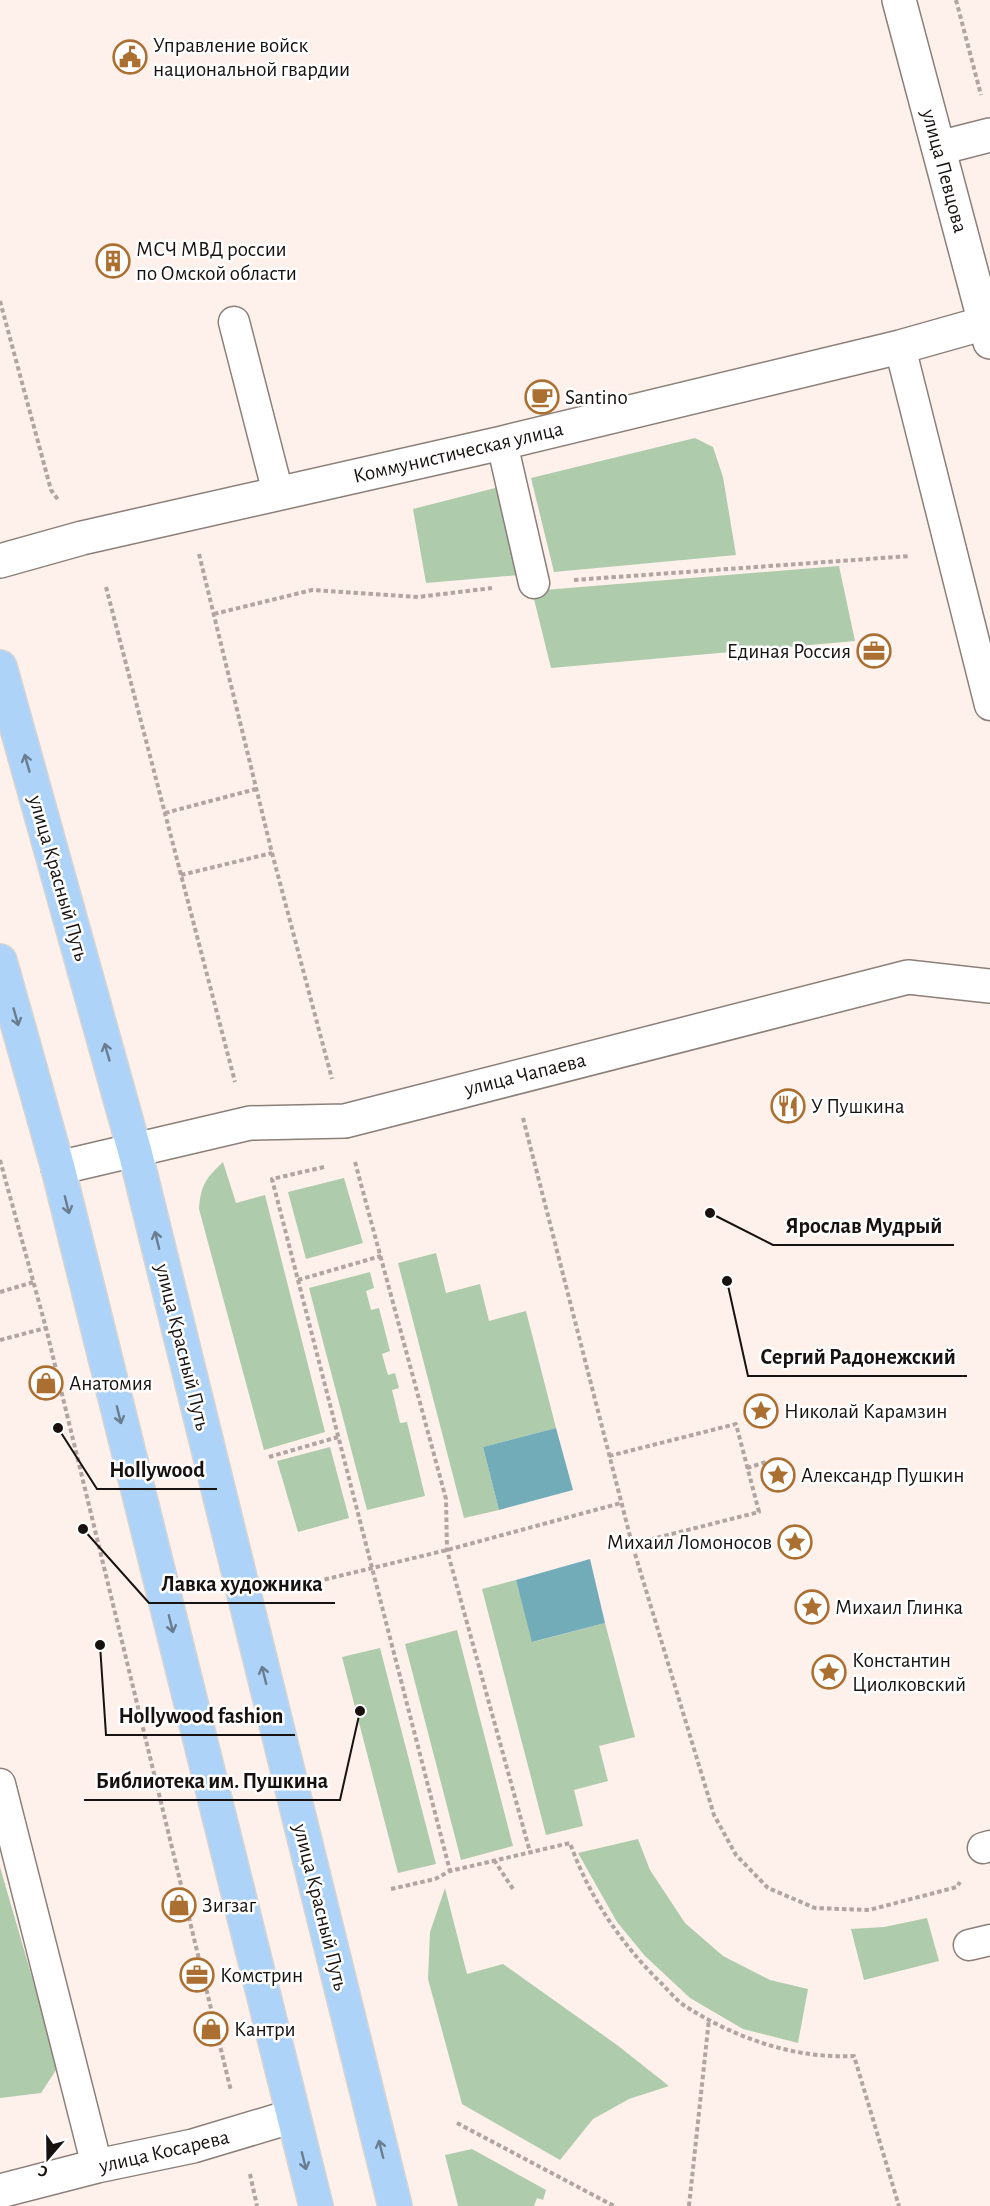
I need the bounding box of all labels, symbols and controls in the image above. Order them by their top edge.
place label: Управление войск национальной гвардии [153,35,350,80]
public building icon: Управление войск национальной гвардии [112,39,148,75]
street label: улица Певцова [918,106,971,235]
place label: МСЧ МВД россии по Омской области [136,239,297,284]
building icon: МСЧ МВД россии по Омской области [95,243,131,279]
cafe icon: Santino [524,379,560,415]
place label: Santino [565,387,628,408]
street label: Коммунистическая улица [351,418,566,487]
office icon: Единая Россия [856,633,892,669]
place label: Единая Россия [727,641,851,662]
one-way arrow [20,754,32,773]
street label: улица Красный Путь [25,792,92,963]
one-way arrow [11,1007,22,1026]
one-way arrow [101,1043,112,1062]
street label: улица Чапаева [461,1049,588,1100]
restaurant icon: У Пушкина [770,1088,806,1124]
place label: У Пушкина [811,1096,905,1117]
one-way arrow [62,1195,74,1214]
callout: Ярослав Мудрый [773,1205,954,1245]
text: Ярослав Мудрый [786,1215,942,1238]
one-way arrow [150,1231,162,1250]
street label: улица Красный Путь [151,1261,213,1433]
callout: Сергий Радонежский [748,1336,967,1376]
text: Сергий Радонежский [760,1346,956,1368]
shop icon: Анатомия [28,1365,64,1401]
place label: Анатомия [69,1373,152,1394]
place icon: Николай Карамзин [743,1393,779,1429]
place label: Николай Карамзин [784,1401,948,1422]
one-way arrow [114,1405,126,1424]
callout: Hollywood [97,1449,217,1489]
place icon: Александр Пушкин [760,1457,796,1493]
text: Hollywood [109,1459,205,1482]
place label: Александр Пушкин [801,1465,964,1486]
place icon: Михаил Ломоносов [777,1524,813,1560]
place label: Михаил Ломоносов [607,1532,772,1553]
callout: Лавка художника [149,1563,335,1603]
text: Лавка художника [161,1573,323,1596]
place icon: Михаил Глинка [794,1589,830,1625]
place label: Михаил Глинка [835,1597,963,1618]
one-way arrow [166,1615,178,1634]
place label: Константин Циолковский [852,1650,966,1695]
place icon: Константин Циолковский [811,1654,847,1690]
one-way arrow [257,1665,269,1684]
callout: Hollywood fashion [106,1695,295,1735]
text: Hollywood fashion [119,1705,283,1728]
callout: Библиотека им. Пушкина [84,1760,340,1800]
text: Библиотека им. Пушкина [96,1770,328,1793]
street label: улица Красный Путь [289,1821,351,1993]
shop icon: Зигзаг [161,1887,197,1923]
place label: Зигзаг [202,1895,257,1916]
office icon: Комстрин [179,1957,215,1993]
place label: Комстрин [220,1965,303,1986]
shop icon: Кантри [193,2011,229,2047]
place label: Кантри [234,2019,296,2040]
street label: улица Косарева [96,2126,232,2177]
north arrow [18,2128,78,2188]
one-way arrow [375,2140,387,2159]
one-way arrow [299,2151,311,2170]
text: С [36,2162,50,2180]

